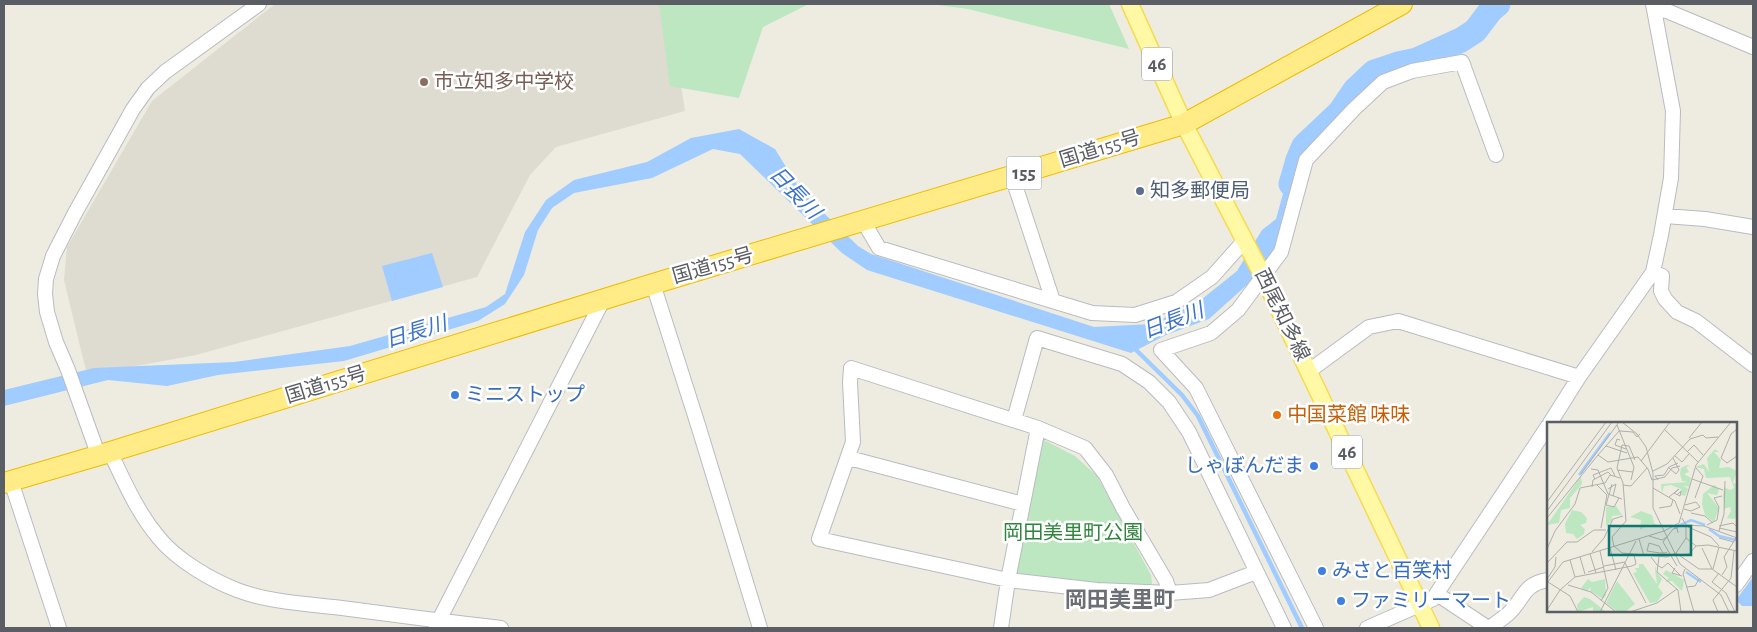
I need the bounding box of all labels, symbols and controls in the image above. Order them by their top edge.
road number: 46 [1142,48,1172,80]
place label: 市立知多中学校 [434,70,574,92]
marker: 市立知多中学校 [418,76,430,88]
street label: 国道155号 [1057,126,1143,171]
road number: 155 [1006,156,1042,190]
water label: 日長川 [766,163,826,224]
place label: 知多郵便局 [1150,179,1250,201]
marker: 知多郵便局 [1134,185,1146,197]
street label: 国道155号 [670,244,756,287]
street label: 西尾知多線 [1251,265,1315,364]
water label: 日長川 [1140,299,1208,342]
water label: 日長川 [383,312,451,351]
street label: 国道155号 [283,362,369,407]
place label: ミニストップ [465,384,585,405]
marker: ミニストップ [449,389,461,401]
place label: 中国菜館 味味 [1287,404,1410,425]
marker: 中国菜館 味味 [1271,409,1283,421]
inset map [1547,422,1737,612]
road number: 46 [1332,436,1362,468]
place label: しゃぼんだま [1184,455,1304,476]
marker: しゃぼんだま [1308,460,1320,472]
park label: 岡田美里町公園 [1003,522,1143,543]
place label: みさと百笑村 [1332,559,1452,581]
marker: みさと百笑村 [1316,565,1328,577]
district label: 岡田美里町 [1065,588,1175,611]
place label: ファミリーマート [1351,591,1511,611]
marker: ファミリーマート [1335,595,1347,607]

